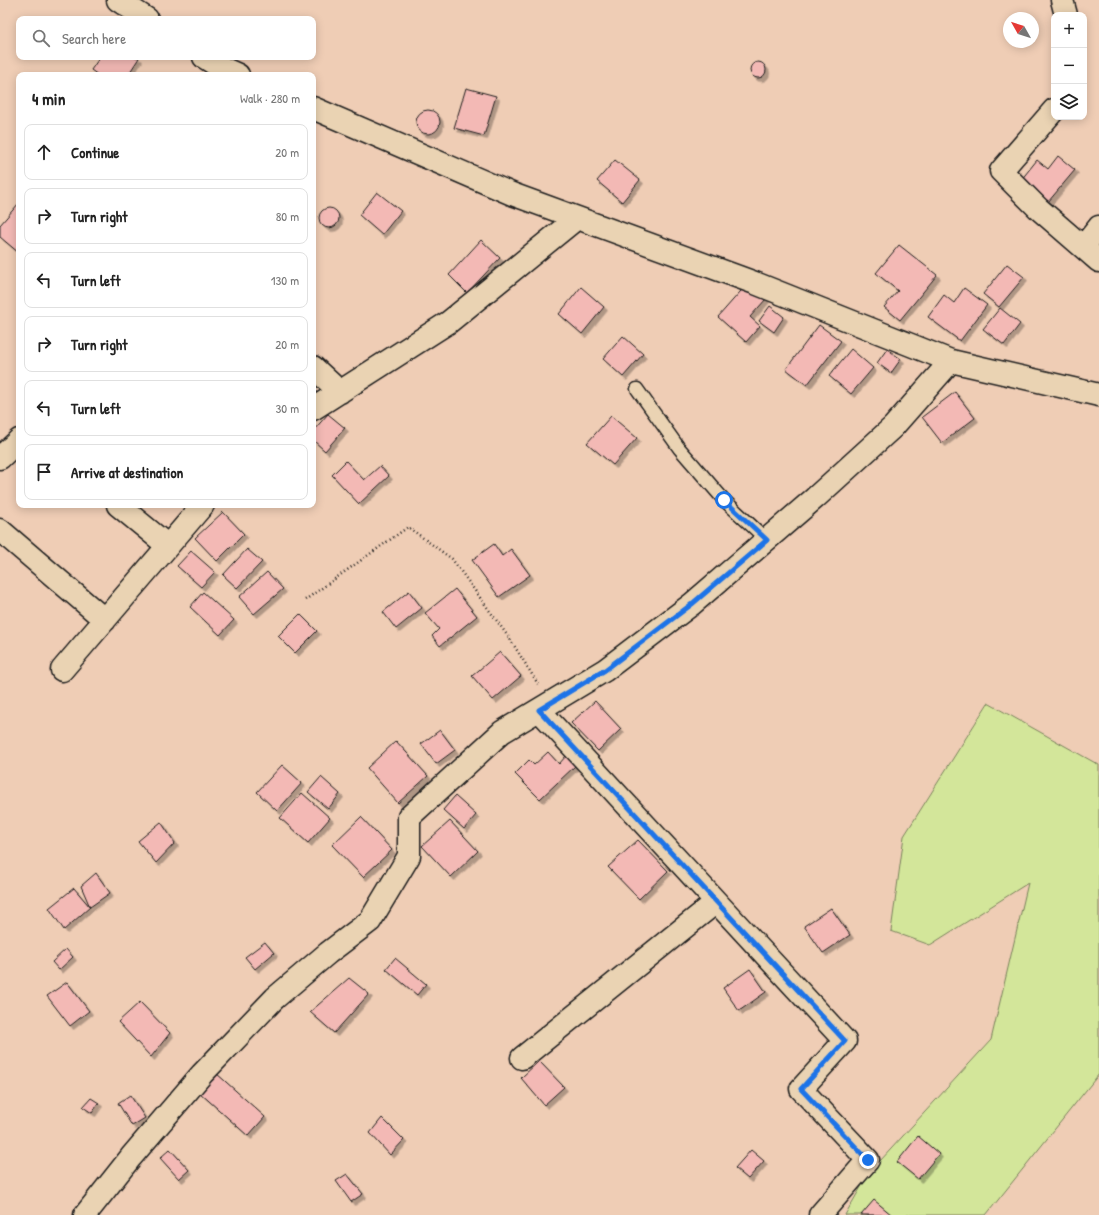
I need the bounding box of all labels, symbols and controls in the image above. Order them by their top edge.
north arrow [1003,12,1039,48]
map controls [1051,12,1087,120]
button: + [1051,12,1087,48]
search box [16,16,316,60]
icon: search [30,27,52,49]
text: Search here [62,28,126,49]
button: − [1051,48,1087,84]
button: layers [1051,84,1087,120]
text: 4 min [32,87,65,110]
text: Walk · 280 m [240,89,300,107]
icon: ahead [33,141,55,163]
text: Continue [71,142,119,163]
text: 20 m [275,143,299,161]
icon: right [33,205,55,227]
text: Turn right [71,206,127,227]
text: 80 m [276,207,299,225]
icon: left [33,269,55,291]
text: Turn left [71,270,121,291]
text: 130 m [271,271,299,289]
icon: right [33,333,55,355]
text: Turn right [71,334,127,355]
text: 20 m [275,335,299,353]
icon: left [33,397,55,419]
text: Turn left [71,398,121,419]
text: 30 m [276,399,299,417]
icon: arrive [33,461,55,483]
text: Arrive at destination [71,462,183,483]
route start [715,491,733,509]
route end [859,1151,877,1169]

